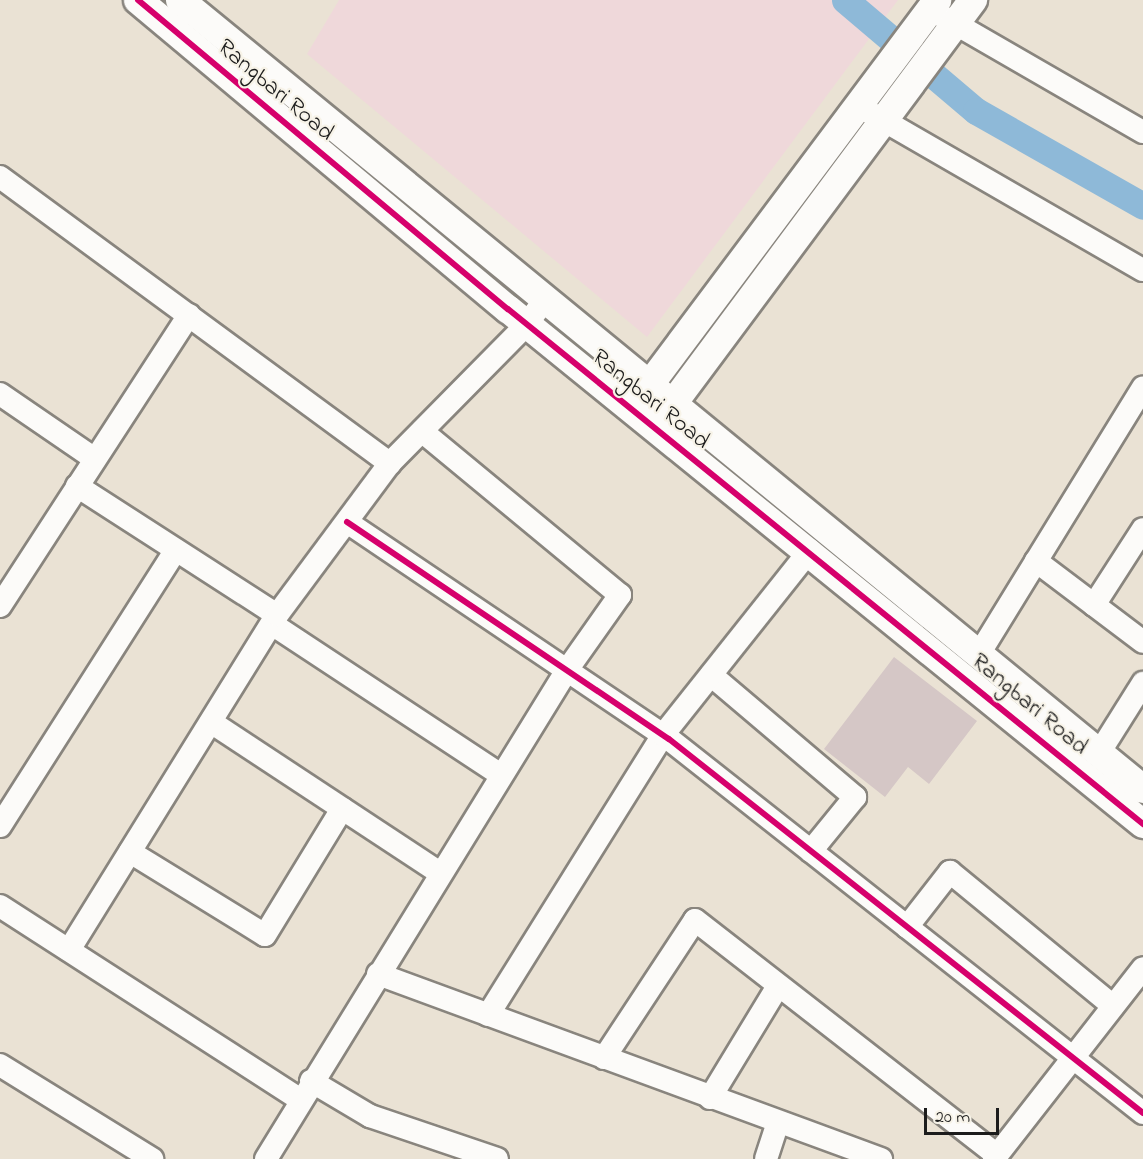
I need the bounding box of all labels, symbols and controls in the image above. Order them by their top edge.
street label: Rangbari Road [211,34,339,148]
street label: Rangbari Road [585,344,715,456]
street label: Rangbari Road [965,648,1093,762]
scale bar [927,1096,1002,1134]
text: 20 m [935,1105,970,1131]

